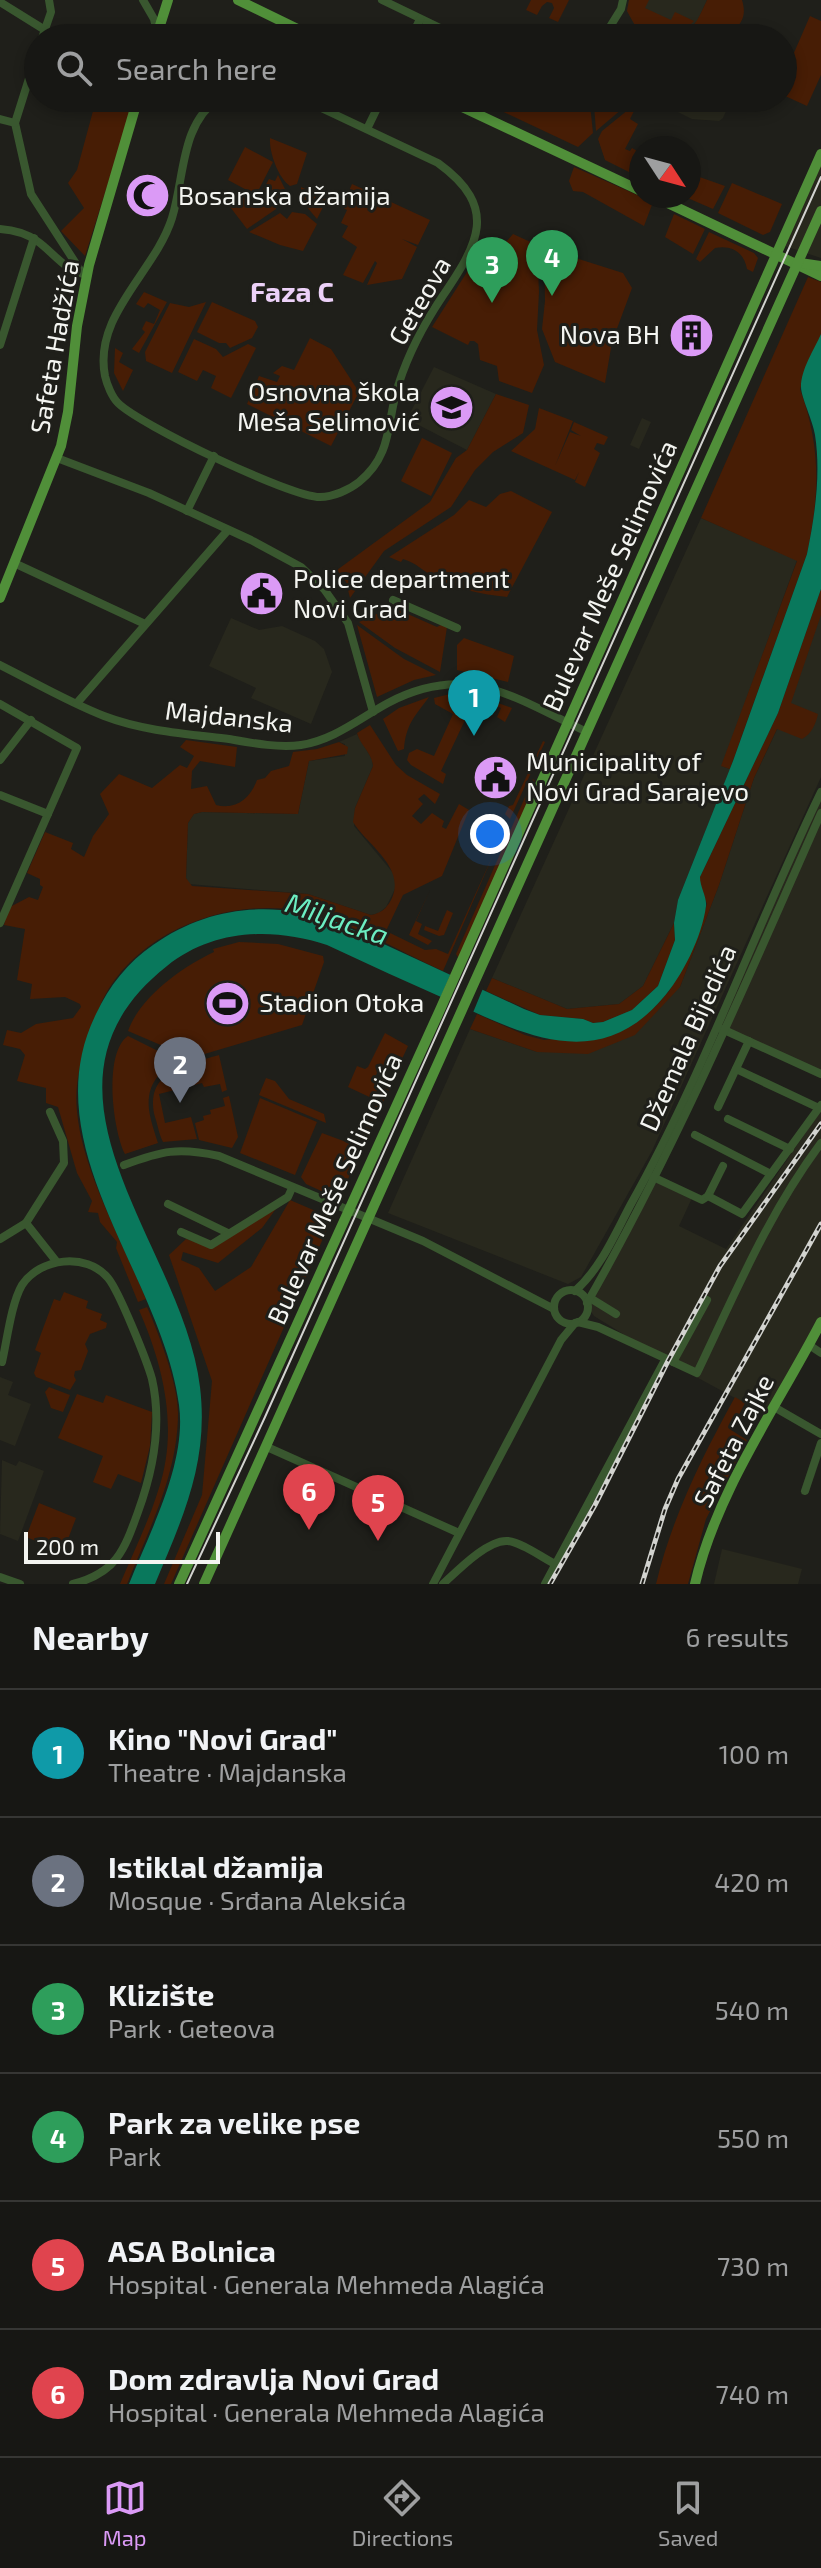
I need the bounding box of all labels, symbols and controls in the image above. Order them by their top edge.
search box [24,24,797,112]
icon: search [52,46,96,90]
text: Search here [116,50,277,86]
north arrow [629,136,701,208]
mosque icon: Bosanska džamija [123,172,171,220]
place label: Bosanska džamija [178,179,390,210]
pin: 4 [526,230,578,296]
pin: 3 [466,237,518,303]
street label: Geteova [381,251,456,350]
street label: Safeta Hadžića [23,258,84,436]
district label: Faza C [250,274,334,308]
building icon: Nova BH [667,311,715,359]
place label: Nova BH [560,318,660,349]
place label: Osnovna škola Meša Selimović [237,375,420,436]
school or university icon: Osnovna škola Meša Selimović [427,383,475,431]
street label: Bulevar Meše Selimovića [535,435,682,716]
place label: Police department Novi Grad [293,562,510,623]
public building icon: Police department Novi Grad [238,570,286,618]
pin: 1 [448,670,500,736]
street label: Majdanska [164,693,295,738]
place label: Municipality of Novi Grad Sarajevo [526,745,749,806]
public building icon: Municipality of Novi Grad Sarajevo [471,753,519,801]
your location [470,814,510,854]
water label: Miljacka [281,885,393,951]
street label: Džemala Bijedića [632,939,742,1135]
sports icon: Stadion Otoka [204,979,252,1027]
place label: Stadion Otoka [259,986,424,1017]
pin: 2 [154,1037,206,1103]
street label: Bulevar Meše Selimovića [260,1048,407,1329]
street label: Safeta Zajke [686,1369,779,1512]
pin: 6 [283,1464,335,1530]
pin: 5 [352,1475,404,1541]
scale bar [24,1528,220,1564]
text: 200 m [36,1533,99,1559]
text: Nearby [32,1616,149,1657]
text: 6 results [686,1621,789,1652]
text: Kino "Novi Grad" [108,1720,338,1756]
text: 1 [52,1738,64,1769]
text: 100 m [719,1738,789,1769]
text: Theatre · Majdanska [108,1756,347,1787]
text: Istiklal džamija [108,1848,324,1884]
text: 2 [50,1866,66,1897]
text: 420 m [714,1866,789,1897]
text: Mosque · Srđana Aleksića [108,1884,406,1915]
text: Klizište [108,1976,214,2012]
text: 3 [51,1994,65,2025]
text: 540 m [715,1994,789,2025]
text: Park · Geteova [108,2012,275,2043]
text: Park za velike pse [108,2104,360,2140]
text: 4 [50,2122,66,2153]
text: 550 m [717,2122,789,2153]
text: Park [108,2140,161,2171]
text: ASA Bolnica [108,2232,276,2268]
text: 5 [51,2250,65,2281]
text: 730 m [717,2250,789,2281]
text: Hospital · Generala Mehmeda Alagića [108,2268,545,2299]
text: Dom zdravlja Novi Grad [108,2360,439,2396]
text: 6 [50,2378,66,2409]
text: 740 m [715,2378,789,2409]
text: Hospital · Generala Mehmeda Alagića [108,2396,545,2427]
tab: Map [103,2476,147,2550]
tab: Directions [352,2476,453,2550]
tab: Saved [658,2476,718,2550]

